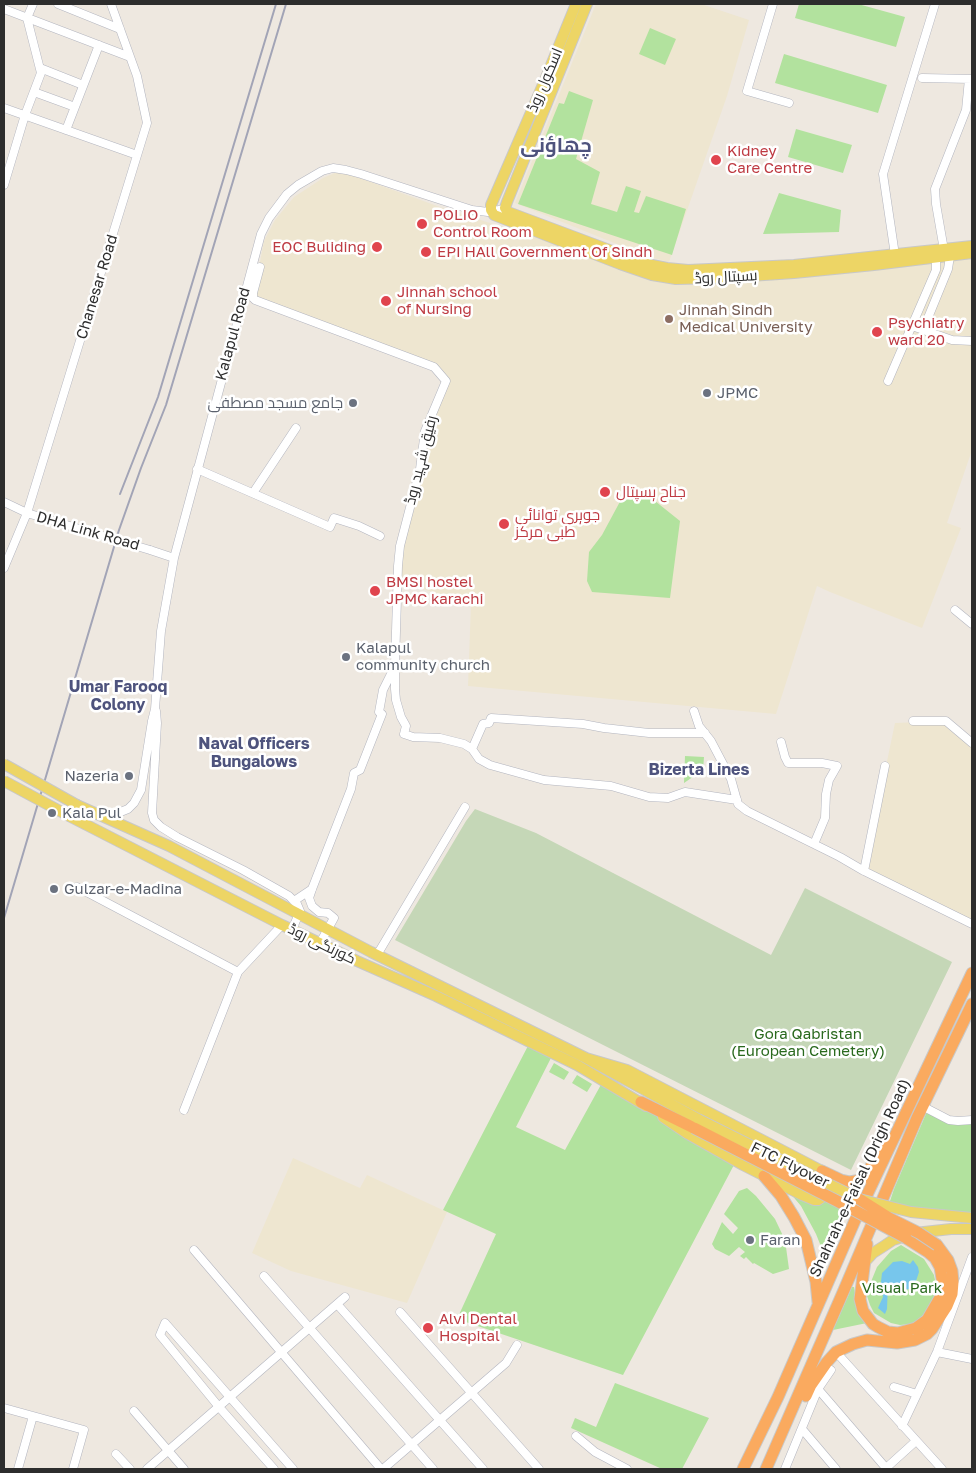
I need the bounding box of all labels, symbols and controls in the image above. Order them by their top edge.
street label: اسکول روڈ [523,45,567,115]
district label: چھاؤنی [520,134,592,158]
place label: Kidney Care Centre [727,142,812,177]
marker: Kidney Care Centre [709,153,723,167]
place label: POLIO Control Room [433,206,532,241]
marker: POLIO Control Room [415,217,429,231]
street label: Chanesar Road [73,232,121,342]
place label: EOC Buliding [272,238,366,256]
marker: EOC Buliding [370,240,384,254]
place label: EPI HAll Government Of Sindh [437,243,653,261]
marker: EPI HAll Government Of Sindh [419,245,433,259]
street label: ہسپتال روڈ [694,266,758,288]
place label: Jinnah school of Nursing [397,283,497,318]
street label: Kalapul Road [212,286,254,382]
marker: Jinnah school of Nursing [379,294,393,308]
place label: Jinnah Sindh Medical University [679,301,813,336]
marker: Jinnah Sindh Medical University [663,313,675,325]
place label: Psychiatry ward 20 [888,314,964,349]
marker: Psychiatry ward 20 [870,325,884,339]
place label: JPMC [717,384,758,402]
marker: JPMC [701,387,713,399]
place label: جامع مسجد مصطفیٰ [208,394,343,412]
marker: جامع مسجد مصطفیٰ [347,397,359,409]
street label: رفیق شہید روڈ [401,414,441,506]
place label: جناح ہسپتال [616,483,686,501]
marker: جناح ہسپتال [598,485,612,499]
place label: جوہری توانائی طبی مرکز [515,506,600,541]
street label: DHA Link Road [34,508,142,554]
marker: جوہری توانائی طبی مرکز [497,517,511,531]
place label: BMSI hostel JPMC karachi [386,573,483,608]
marker: BMSI hostel JPMC karachi [368,584,382,598]
place label: Kalapul community church [356,639,490,674]
marker: Kalapul community church [340,651,352,663]
district label: Umar Farooq Colony [69,677,167,715]
district label: Naval Officers Bungalows [198,734,310,772]
district label: Bizerta Lines [648,760,750,780]
place label: Nazeria [64,767,119,785]
marker: Nazeria [123,770,135,782]
place label: Kala Pul [62,804,121,822]
marker: Kala Pul [46,807,58,819]
place label: Gulzar-e-Madina [64,880,182,898]
marker: Gulzar-e-Madina [48,883,60,895]
street label: کورنگی روڈ [285,920,359,968]
park label: Gora Qabristan (European Cemetery) [731,1025,885,1060]
street label: Shahrah-e-Faisal (Drigh Road) [806,1076,914,1280]
street label: FTC Flyover [748,1138,832,1192]
place label: Faran [760,1231,800,1249]
marker: Faran [744,1234,756,1246]
park label: Visual Park [862,1279,942,1297]
place label: Alvi Dental Hospital [439,1310,517,1345]
marker: Alvi Dental Hospital [421,1321,435,1335]

